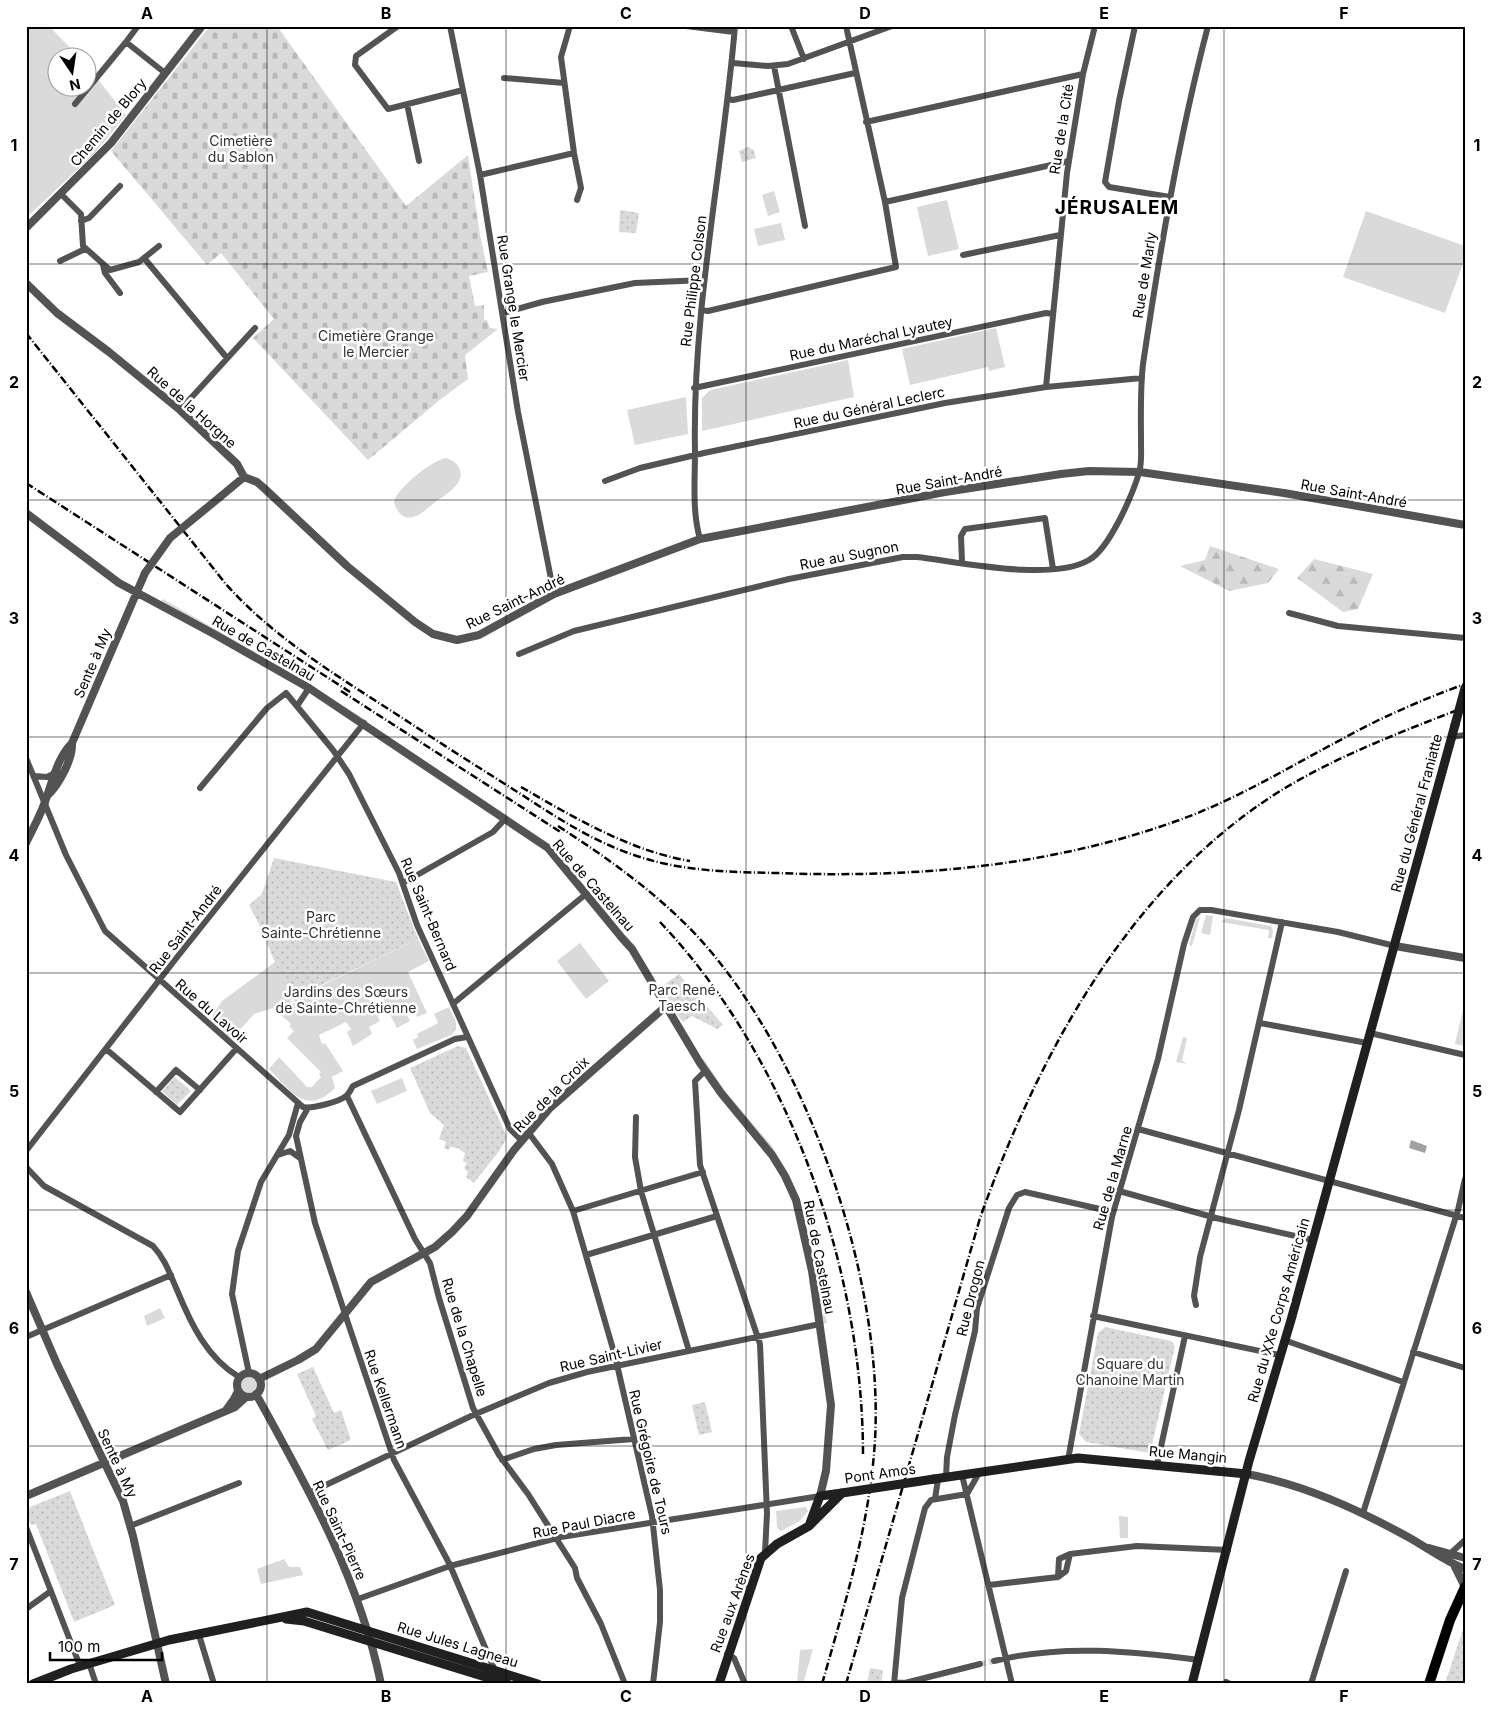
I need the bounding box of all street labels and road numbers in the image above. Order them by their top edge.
street label: Chemin de Blory [66,74,150,169]
street label: Rue de la Cité [1045,82,1077,176]
street label: Rue Philippe Colson [677,214,709,348]
street label: Rue de Marly [1129,230,1159,319]
street label: Rue Grange le Mercier [494,234,534,382]
street label: Rue du Maréchal Lyautey [788,312,954,364]
street label: Rue de la Horgne [144,363,240,451]
street label: Rue du Général Leclerc [792,383,946,431]
street label: Rue Saint-André [894,462,1004,498]
street label: Rue Saint-André [1299,475,1409,511]
street label: Rue au Sugnon [798,537,900,573]
street label: Rue Saint-André [463,570,567,632]
street label: Rue de Castelnau [210,612,318,684]
street label: Sente à My [70,625,114,701]
street label: Rue du Général Franiatte [1387,732,1445,894]
street label: Rue de Castelnau [550,836,638,934]
street label: Rue Saint-Bernard [397,855,461,973]
street label: Rue Saint-André [145,881,225,977]
street label: Rue du Lavoir [172,975,252,1047]
street label: Rue de la Croix [510,1052,593,1135]
street label: Rue de la Marne [1089,1124,1135,1232]
street label: Rue de Castelnau [801,1198,839,1316]
street label: Rue du XXe Corps Américain [1243,1216,1313,1404]
street label: Rue Drogon [952,1258,988,1338]
street label: Rue de la Chapelle [439,1276,491,1398]
street label: Rue Saint-Livier [558,1335,664,1375]
street label: Rue Kellermann [361,1347,411,1451]
street label: Rue Grégoire de Tours [626,1388,676,1536]
street label: Sente à My [95,1426,141,1500]
street label: Rue Mangin [1148,1442,1228,1466]
street label: Pont Amos [843,1460,917,1486]
street label: Rue Saint-Pierre [310,1478,370,1582]
street label: Rue Paul Diacre [531,1505,637,1541]
street label: Rue aux Arènes [706,1551,758,1655]
street label: Rue Jules Lagneau [395,1618,521,1670]

